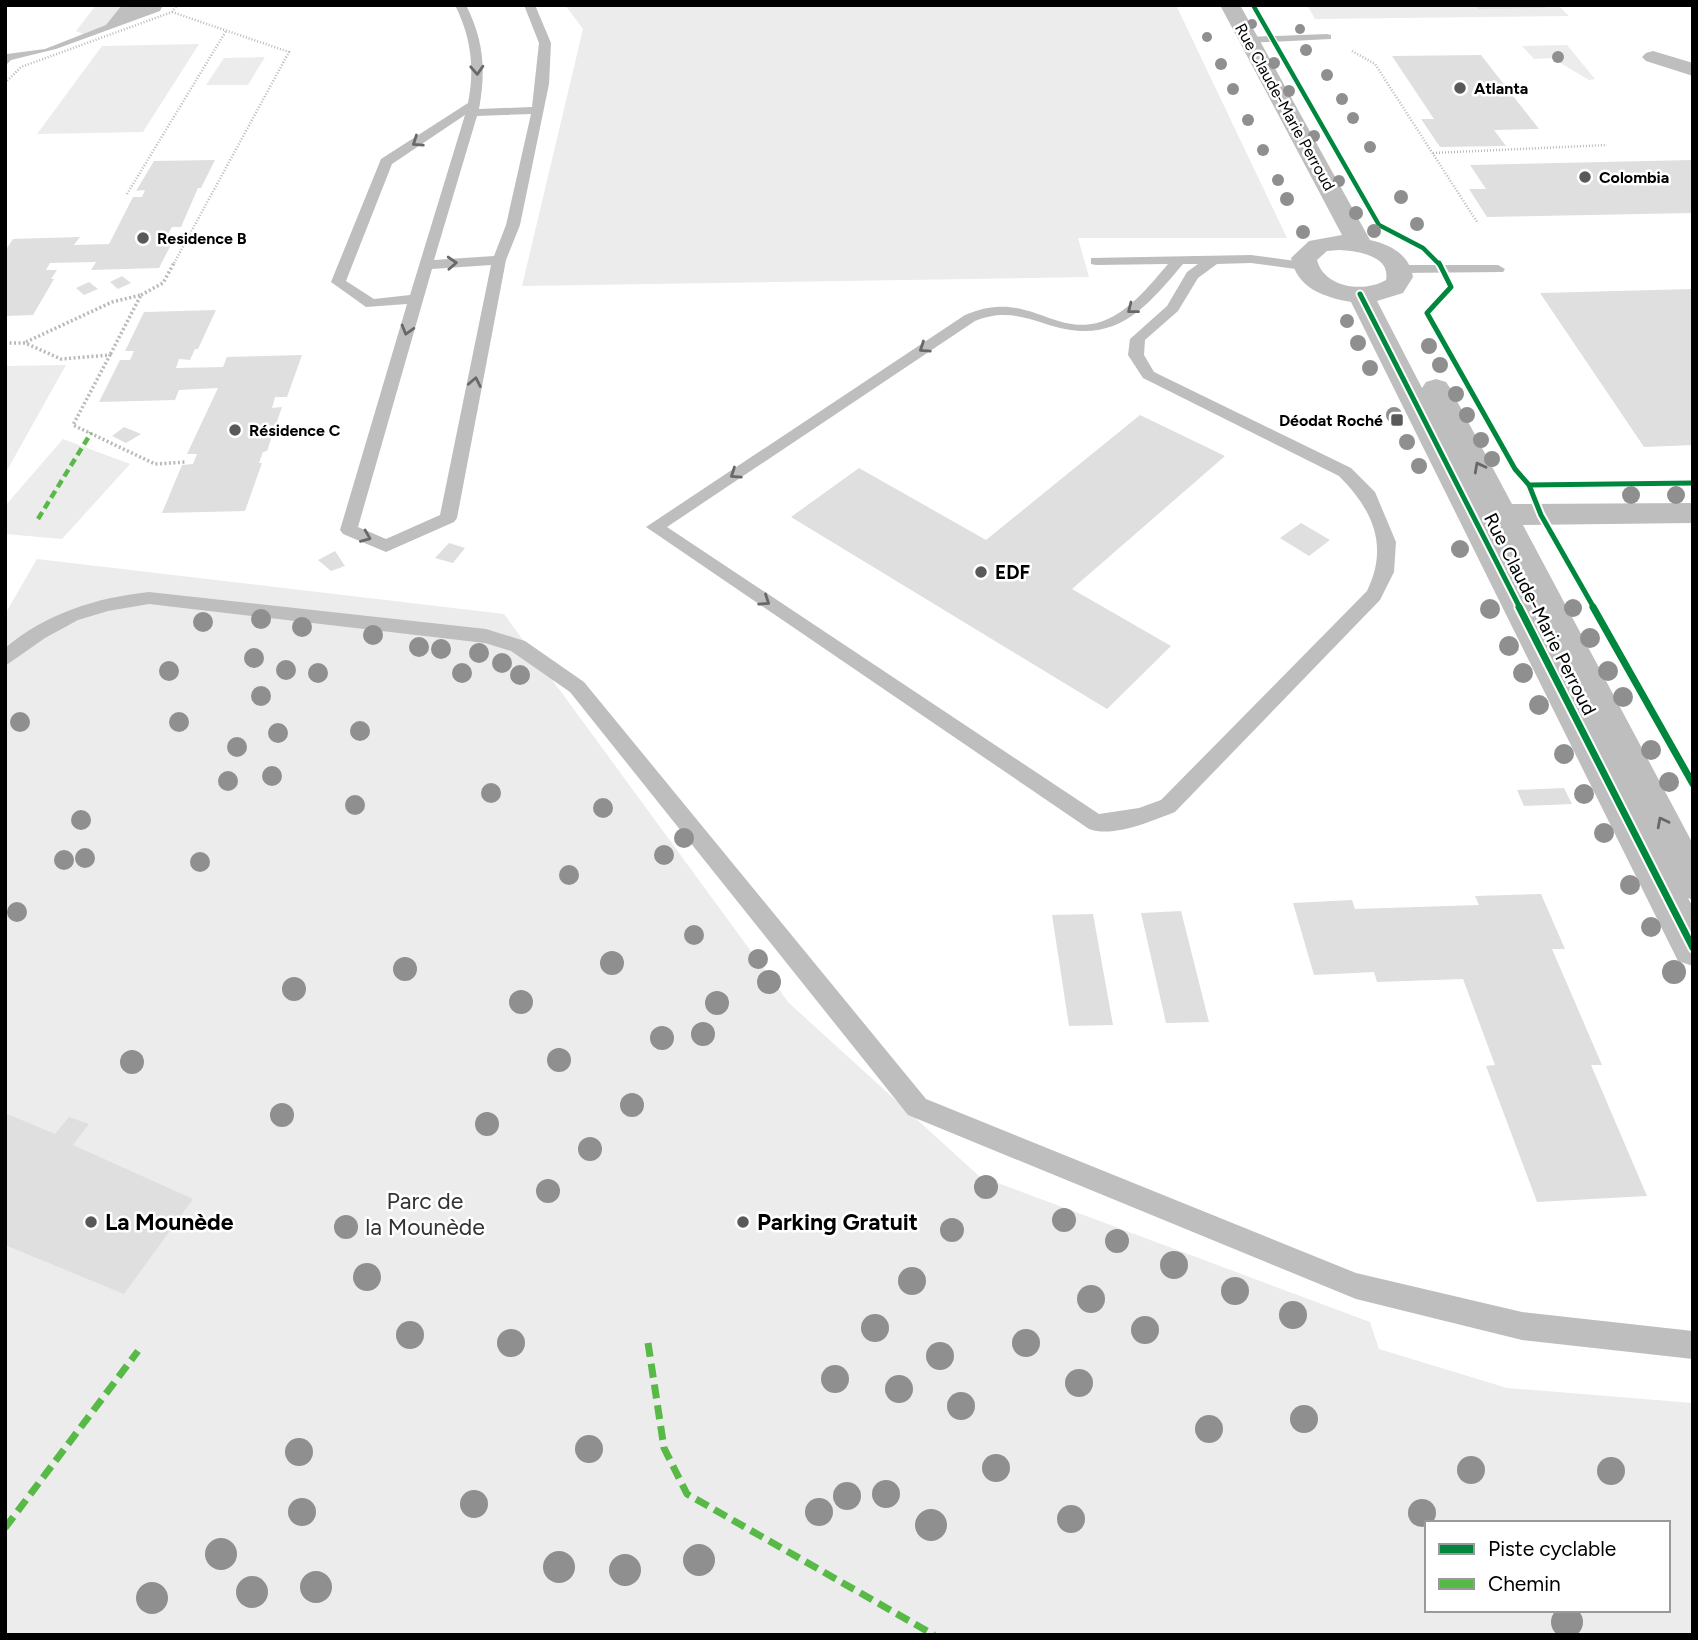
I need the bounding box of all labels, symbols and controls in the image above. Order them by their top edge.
street label: Rue Claude-Marie Perroud [1231,20,1339,194]
one-way arrow [469,65,484,76]
place label: Atlanta [1474,79,1528,98]
marker: Atlanta [1452,80,1468,96]
one-way arrow [412,134,425,146]
place label: Colombia [1599,168,1669,187]
marker: Colombia [1577,169,1593,185]
place label: Residence B [157,229,247,248]
marker: Residence B [135,230,151,246]
one-way arrow [447,256,458,271]
one-way arrow [1127,300,1140,313]
one-way arrow [401,324,416,336]
one-way arrow [919,340,932,352]
one-way arrow [466,376,481,388]
place label: Déodat Roché [1279,411,1383,430]
marker: Déodat Roché [1389,412,1405,428]
place label: Résidence C [249,421,341,440]
marker: Résidence C [227,422,243,438]
one-way arrow [1474,462,1487,475]
one-way arrow [729,466,742,479]
street label: Rue Claude-Marie Perroud [1479,509,1601,719]
one-way arrow [360,529,372,543]
place label: EDF [995,561,1030,584]
marker: EDF [973,564,989,580]
one-way arrow [757,593,770,605]
one-way arrow [1656,817,1670,829]
park label: Parc de la Mounède [365,1187,485,1241]
place label: La Mounède [105,1208,234,1236]
place label: Parking Gratuit [757,1208,918,1236]
marker: La Mounède [83,1214,99,1230]
marker: Parking Gratuit [735,1214,751,1230]
legend [1425,1521,1670,1612]
text: Piste cyclable [1488,1536,1616,1561]
text: Chemin [1488,1571,1561,1596]

